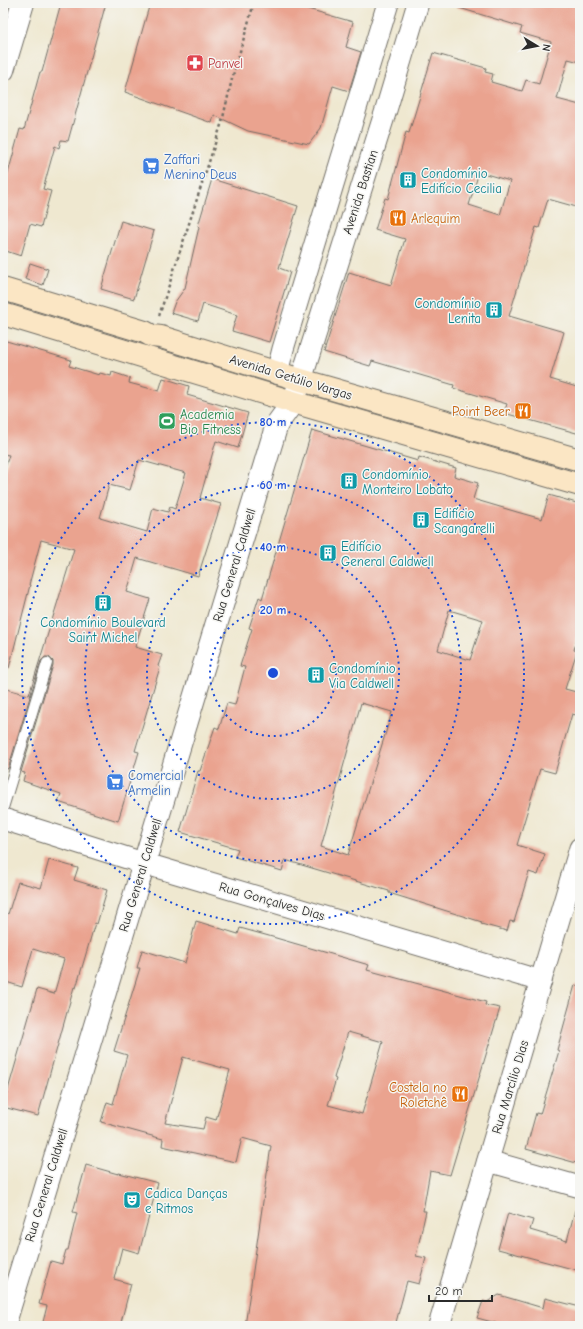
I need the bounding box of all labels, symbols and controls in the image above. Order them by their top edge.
north arrow [517,26,557,66]
text: N [539,43,553,52]
pharmacy icon: Panvel [185,53,205,73]
place label: Panvel [208,56,243,71]
street label: Avenida Bastian [339,148,381,236]
place label: Zaffari Menino Deus [164,152,237,182]
supermarket icon: Zaffari Menino Deus [141,156,161,176]
place label: Condomínio Edifício Cecilia [421,166,502,196]
building icon: Condomínio Edifício Cecilia [398,170,418,190]
restaurant icon: Arlequim [388,208,408,228]
place label: Arlequim [411,211,460,226]
place label: Condomínio Lenita [414,296,481,326]
building icon: Condomínio Lenita [484,300,504,320]
street label: Avenida Getúlio Vargas [228,351,354,403]
restaurant icon: Point Beer [513,401,533,421]
place label: Point Beer [452,404,511,419]
place label: Academia Bio Fitness [180,407,241,437]
sports icon: Academia Bio Fitness [157,411,177,431]
text: 80 m [260,415,286,429]
place label: Condomínio Monteiro Lobato [362,467,453,497]
building icon: Condomínio Monteiro Lobato [339,471,359,491]
text: 60 m [260,478,286,492]
street label: Rua General Caldwell [210,506,258,624]
place label: Edifício Scangarelli [434,506,495,536]
building icon: Edifício Scangarelli [411,510,431,530]
place label: Edifício General Caldwell [341,539,434,569]
text: 40 m [260,540,286,554]
building icon: Edifício General Caldwell [318,543,338,563]
building icon: Condomínio Boulevard Saint Michel [93,593,113,613]
text: 20 m [260,603,286,617]
place label: Condomínio Boulevard Saint Michel [40,615,166,645]
place label: Condomínio Via Caldwell [329,661,396,691]
building icon: Condomínio Via Caldwell [306,665,326,685]
centre of rings [266,666,280,680]
place label: Comercial Armelin [128,768,184,798]
supermarket icon: Comercial Armelin [105,772,125,792]
street label: Rua General Caldwell [116,816,164,934]
street label: Rua Gonçalves Dias [217,879,327,923]
street label: Rua Marcílio Dias [489,1038,531,1136]
place label: Costela no Roletchê [389,1080,447,1110]
restaurant icon: Costela no Roletchê [450,1084,470,1104]
street label: Rua General Caldwell [22,1126,70,1244]
place label: Cadica Danças e Ritmos [145,1186,227,1216]
theatre icon: Cadica Danças e Ritmos [122,1190,142,1210]
scale bar [429,1277,492,1303]
text: 20 m [435,1284,463,1298]

